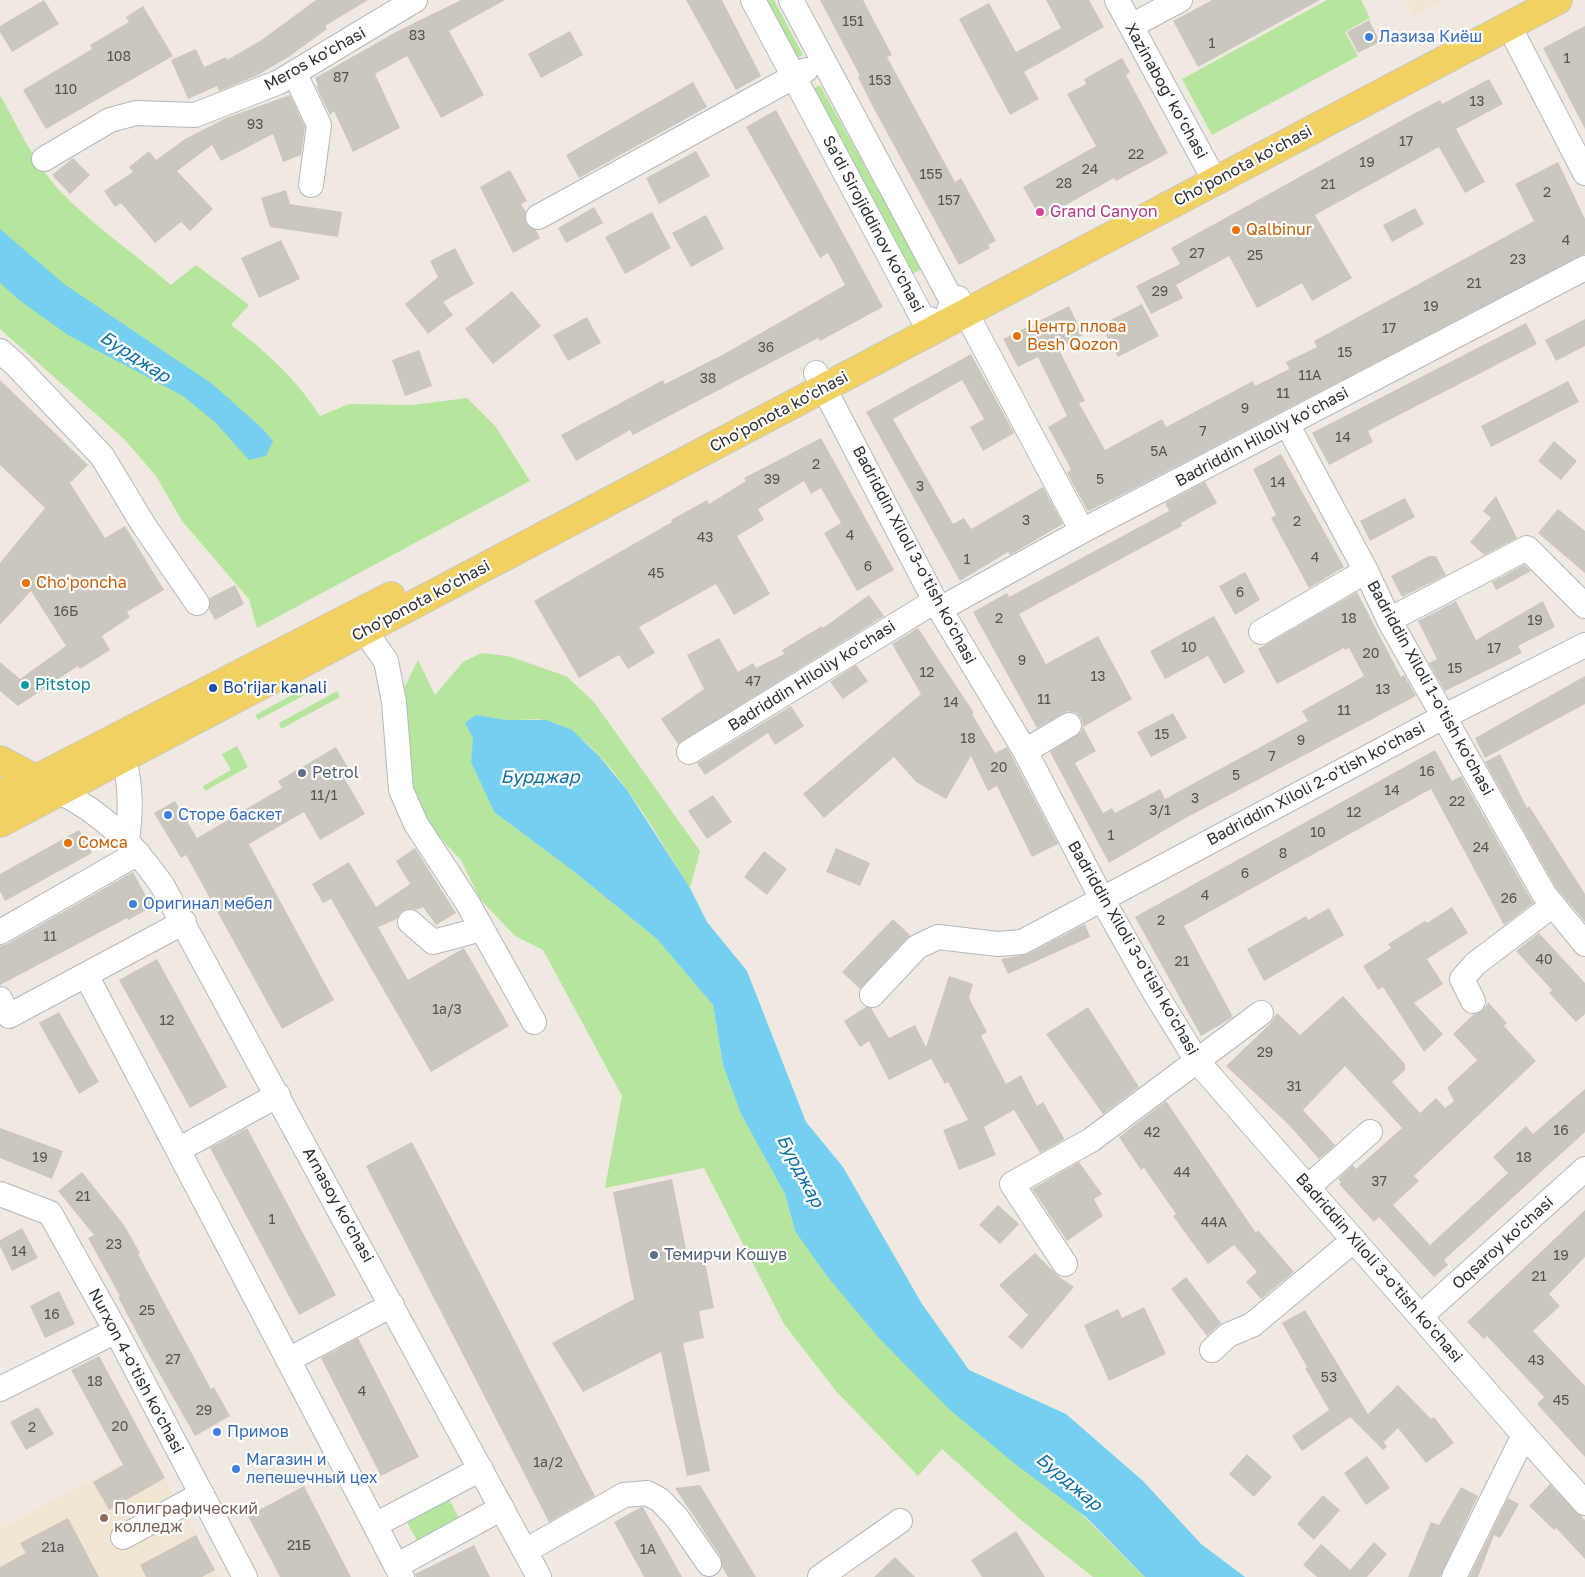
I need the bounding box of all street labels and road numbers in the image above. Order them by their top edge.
street label: Xazinabog‘ ko‘chasi [1121,20,1211,162]
street label: Meros ko'chasi [261,23,369,95]
street label: Cho'ponota ko'chasi [1171,121,1315,211]
street label: Sa'di Sirojiddinov ko'chasi [818,132,928,316]
street label: Cho'ponota ko'chasi [707,367,851,457]
street label: Badriddin Hiloliy koʻchasi [1172,383,1352,491]
street label: Badriddin Xiloli 3-o'tish ko'chasi [848,443,980,667]
street label: Cho'ponota ko'chasi [349,556,493,646]
street label: Badriddin Xiloli 1-o'tish ko'chasi [1363,577,1497,799]
street label: Badriddin Hiloliy koʻchasi [725,617,899,735]
street label: Badriddin Xiloli 2-o'tish ko'chasi [1204,718,1428,850]
street label: Badriddin Xiloli 3-o'tish ko'chasi [1064,837,1202,1059]
street label: Arnasoy ko'chasi [298,1144,378,1266]
street label: Badriddin Xiloli 3-o'tish ko'chasi [1292,1169,1466,1367]
street label: Oqsaroy ko'chasi [1448,1193,1558,1293]
street label: Nurxon 4-o'tish ko'chasi [84,1285,188,1457]

